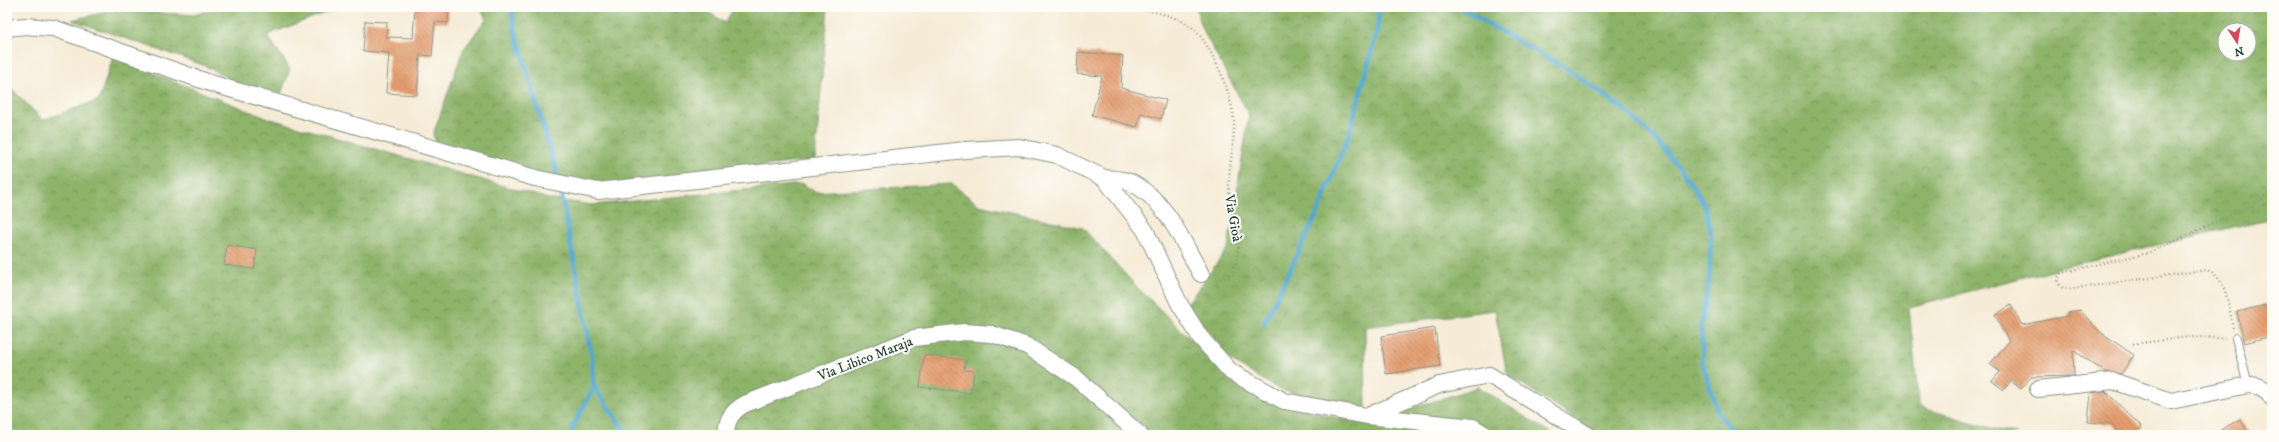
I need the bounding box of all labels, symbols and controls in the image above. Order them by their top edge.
north arrow [2217,22,2257,62]
text: N [2233,43,2245,59]
street label: Via Gioà [1220,192,1246,243]
street label: Via Libico Maraja [814,333,915,386]

